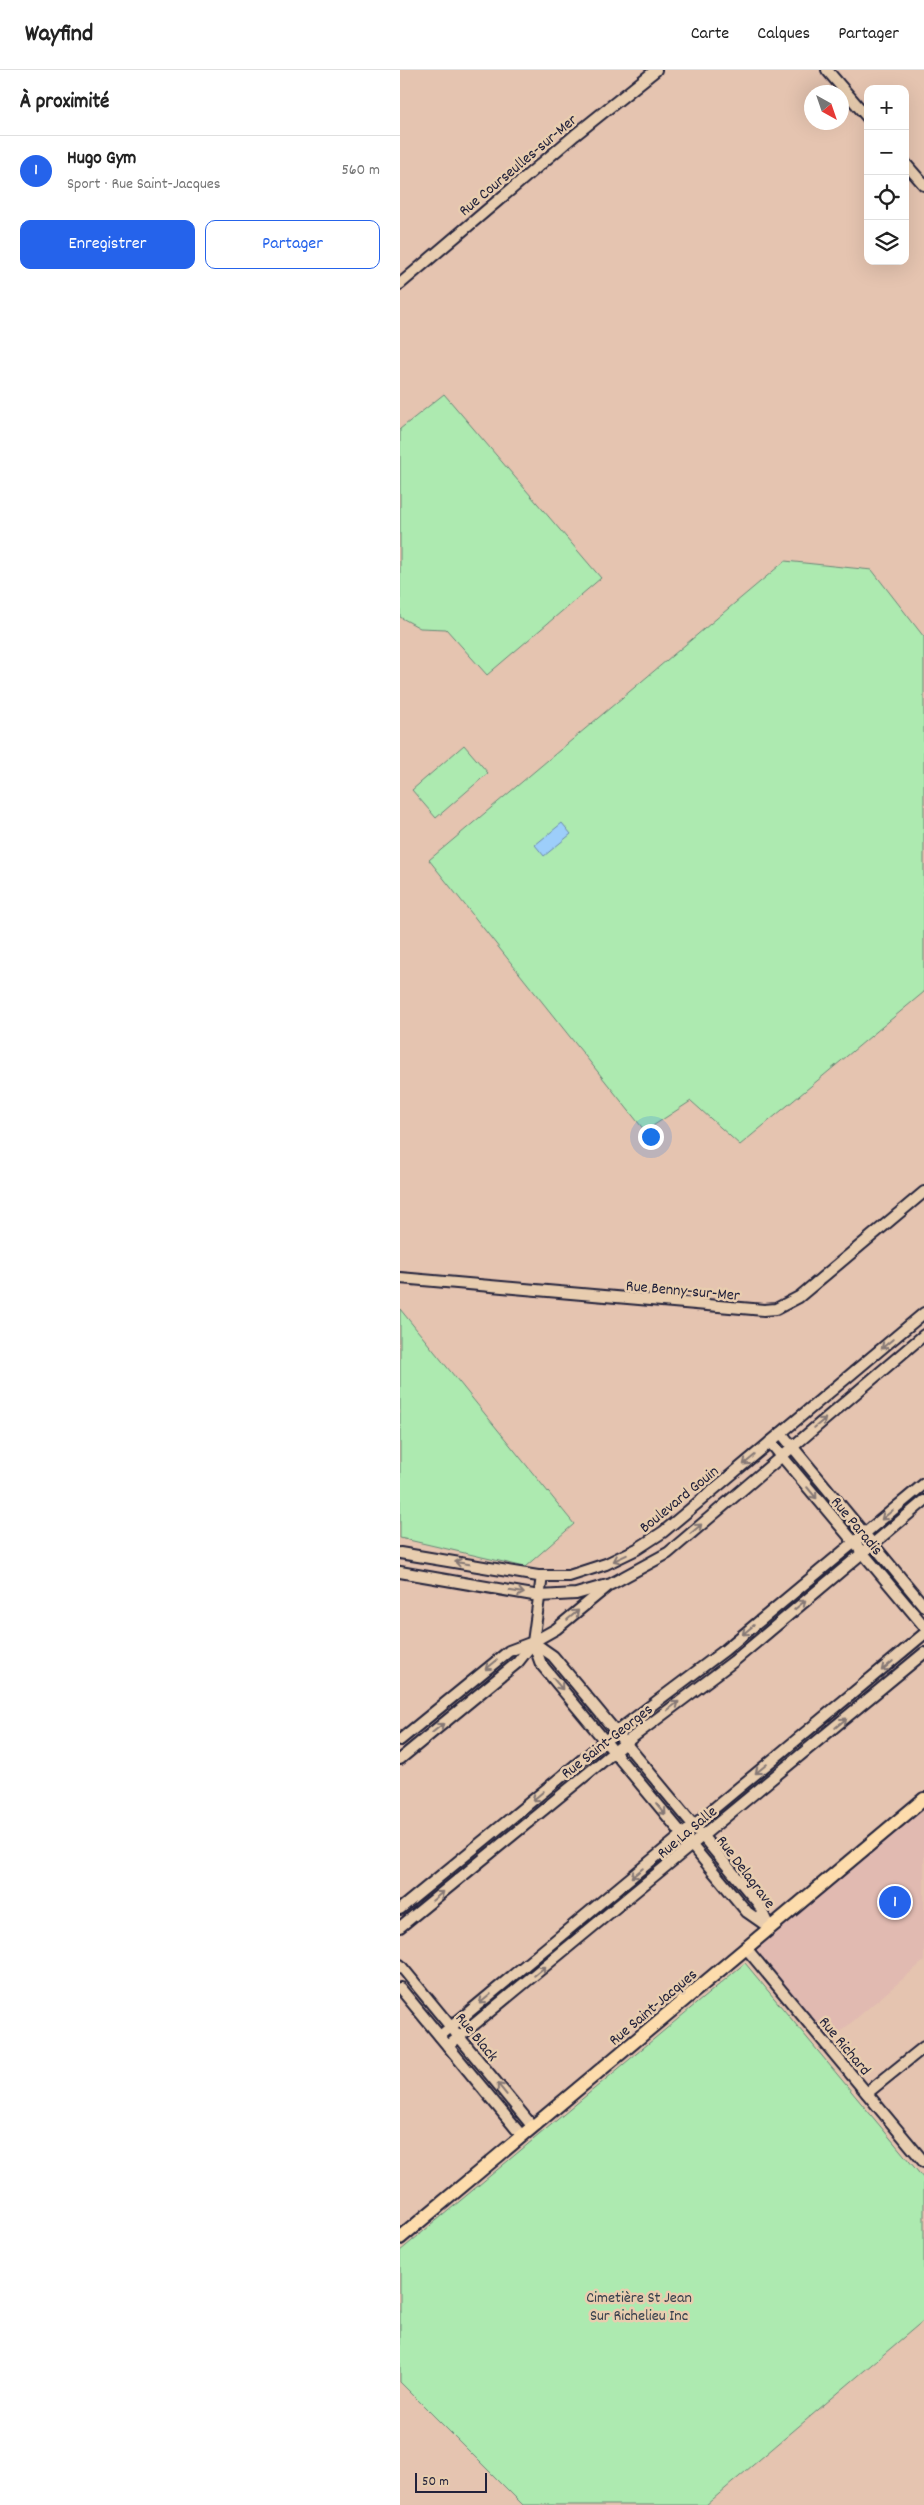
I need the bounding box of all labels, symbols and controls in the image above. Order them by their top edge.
text: Wayfind [25,18,93,52]
text: Carte [691,22,729,47]
text: Calques [757,22,810,47]
text: Partager [838,22,899,47]
north arrow [804,85,849,130]
map controls [864,85,909,265]
button: + [864,85,909,130]
text: À proximité [20,88,109,118]
street label: Rue Courseulles-sur-Mer [454,109,583,222]
button: − [864,130,909,175]
text: Hugo Gym [67,146,136,173]
text: 1 [34,159,38,182]
text: 560 m [341,159,380,182]
text: Sport · Rue Saint-Jacques [67,173,221,196]
button: locate [864,175,909,220]
button: Enregistrer [20,220,195,269]
button: Partager [205,220,380,269]
button: layers [864,220,909,265]
your location [638,1124,664,1150]
street label: Rue Benny-sur-Mer [625,1275,741,1308]
one-way arrow [880,1338,893,1350]
one-way arrow [813,1418,826,1429]
one-way arrow [743,1454,756,1465]
street label: Boulevard Gouin [635,1461,724,1539]
one-way arrow [807,1486,818,1499]
street label: Rue Paradis [825,1492,888,1561]
one-way arrow [880,1510,893,1521]
one-way arrow [689,1523,702,1534]
one-way arrow [613,1553,628,1563]
one-way arrow [454,1558,470,1568]
one-way arrow [509,1588,525,1598]
one-way arrow [793,1600,806,1611]
one-way arrow [567,1609,580,1621]
one-way arrow [742,1625,755,1636]
one-way arrow [485,1660,498,1671]
one-way arrow [880,1660,893,1671]
one-way arrow [552,1677,563,1690]
street label: Rue Saint-Georges [557,1699,658,1785]
one-way arrow [666,1701,679,1712]
one-way arrow [834,1717,847,1728]
one-way arrow [431,1722,444,1733]
one-way arrow [755,1764,768,1775]
one-way arrow [532,1790,545,1802]
street label: Rue La Salle [653,1801,723,1865]
one-way arrow [655,1802,666,1815]
street label: Rue Delagrave [710,1831,780,1914]
one-way arrow [630,1868,643,1879]
pin: 1 [879,1883,911,1921]
one-way arrow [431,1891,444,1902]
street label: Rue Saint-Jacques [604,1964,703,2052]
one-way arrow [533,1966,546,1977]
one-way arrow [478,1994,491,2005]
street label: Rue Black [449,2008,503,2067]
street label: Rue Richard [813,2012,876,2081]
one-way arrow [496,2083,507,2096]
park label: Cimetière St Jean Sur Richelieu Inc [586,2287,692,2328]
scale bar [415,2470,488,2493]
text: 50 m [422,2472,449,2492]

